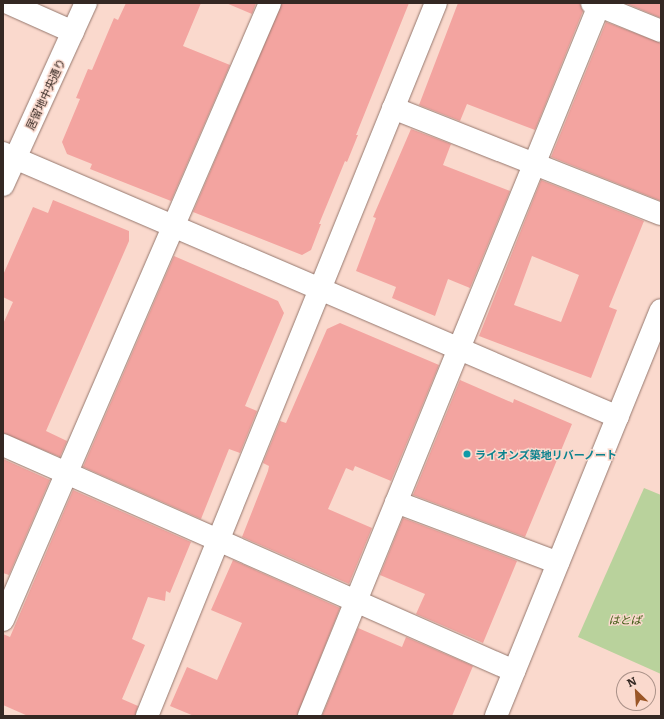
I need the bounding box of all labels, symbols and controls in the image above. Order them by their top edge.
street label: 居留地中央通り [23,56,67,132]
place label: ライオンズ築地リバーノート [475,447,618,461]
marker: ライオンズ築地リバーノート [462,449,472,459]
park label: はとば [609,612,641,626]
north arrow [616,671,656,711]
text: N [624,672,639,690]

